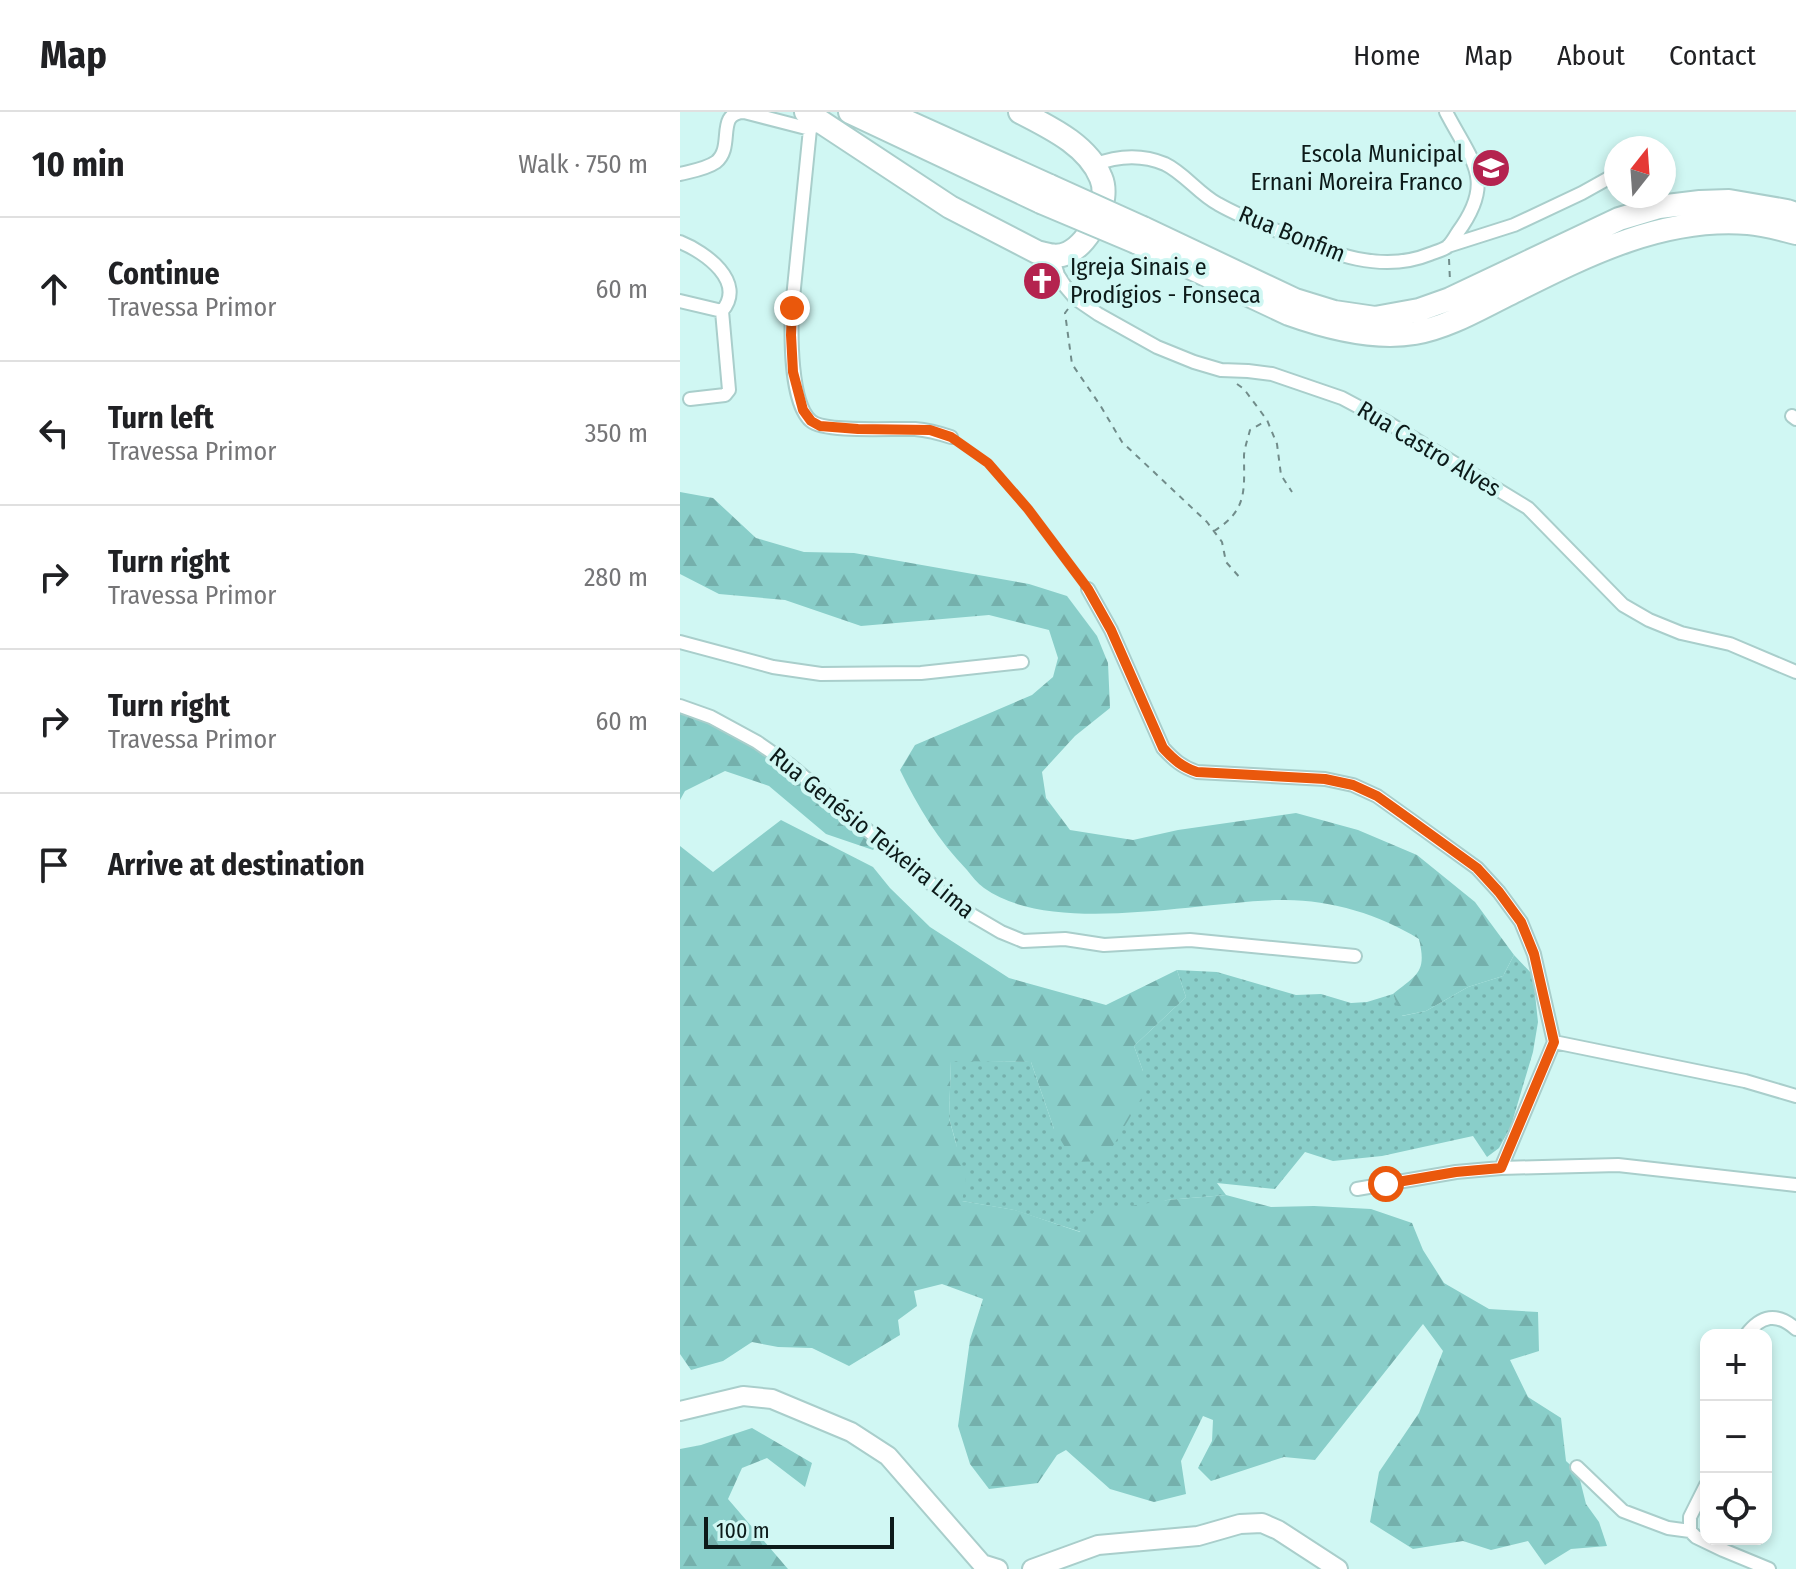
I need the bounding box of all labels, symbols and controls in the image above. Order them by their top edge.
text: Map [40,32,107,78]
text: Home [1353,39,1420,72]
text: Map [1464,39,1513,72]
text: About [1557,39,1625,72]
text: Contact [1669,39,1756,72]
north arrow [1604,136,1676,208]
place label: Escola Municipal Ernani Moreira Franco [1250,140,1463,196]
text: 10 min [32,144,125,185]
school or university icon: Escola Municipal Ernani Moreira Franco [1470,147,1512,189]
text: Walk · 750 m [518,149,648,180]
street label: Rua Bonfim [1235,200,1349,268]
place label: Igreja Sinais e Prodígios - Fonseca [1070,253,1261,309]
text: Continue [108,256,220,292]
church icon: Igreja Sinais e Prodígios - Fonseca [1021,260,1063,302]
icon: ahead [32,267,76,311]
text: 60 m [595,274,648,305]
route end [774,290,810,326]
text: Travessa Primor [108,292,276,323]
street label: Rua Castro Alves [1352,395,1506,503]
text: Turn left [108,400,214,436]
icon: left [32,411,76,455]
text: 350 m [585,418,648,449]
text: Travessa Primor [108,436,276,467]
text: Turn right [108,544,230,580]
icon: right [32,555,76,599]
text: 280 m [584,562,648,593]
text: Travessa Primor [108,580,276,611]
text: Turn right [108,688,230,724]
icon: right [32,699,76,743]
text: 60 m [595,706,648,737]
text: Travessa Primor [108,724,276,755]
street label: Rua Genésio Teixeira Lima [764,742,980,924]
icon: arrive [32,843,76,887]
text: Arrive at destination [108,847,365,883]
route start [1368,1166,1404,1202]
map controls [1700,1329,1772,1545]
button: + [1700,1329,1772,1401]
button: − [1700,1401,1772,1473]
button: locate [1700,1473,1772,1545]
scale bar [704,1513,894,1549]
text: 100 m [716,1517,770,1544]

